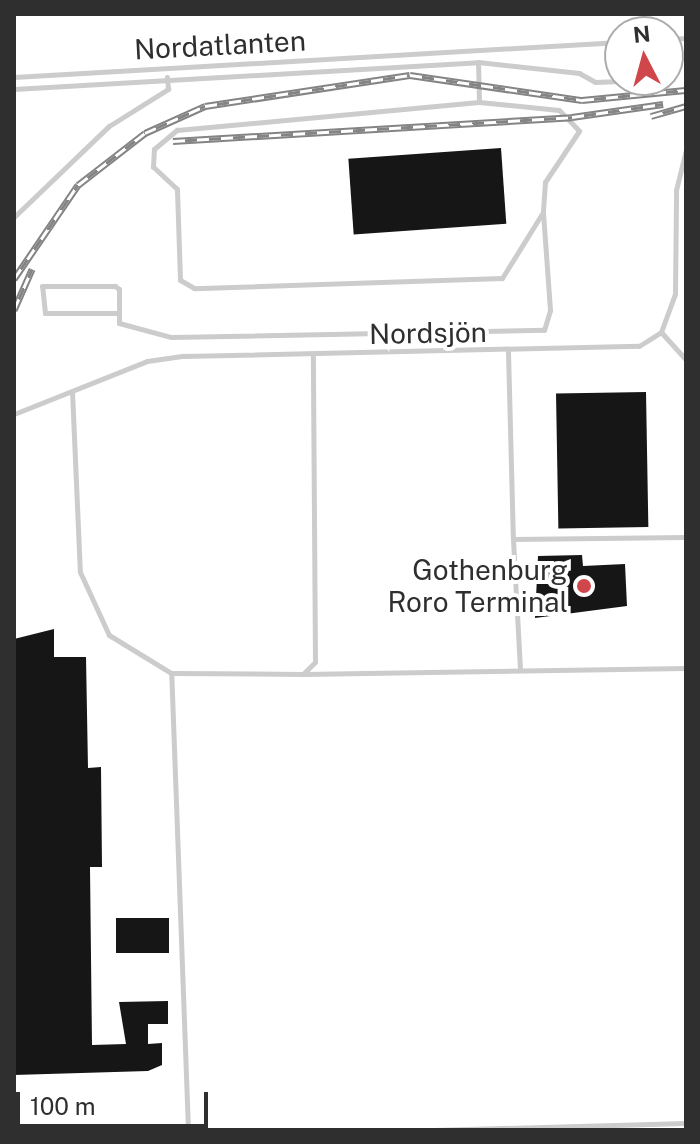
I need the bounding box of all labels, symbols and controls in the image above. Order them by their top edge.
north arrow [604,16,684,96]
text: N [632,20,652,48]
street label: Nordatlanten [133,24,307,66]
street label: Nordsjön [369,315,487,351]
place label: Gothenburg Roro Terminal [387,553,568,619]
marker: Gothenburg Roro Terminal [575,577,593,595]
scale bar [20,1076,212,1126]
text: 100 m [30,1092,96,1120]

